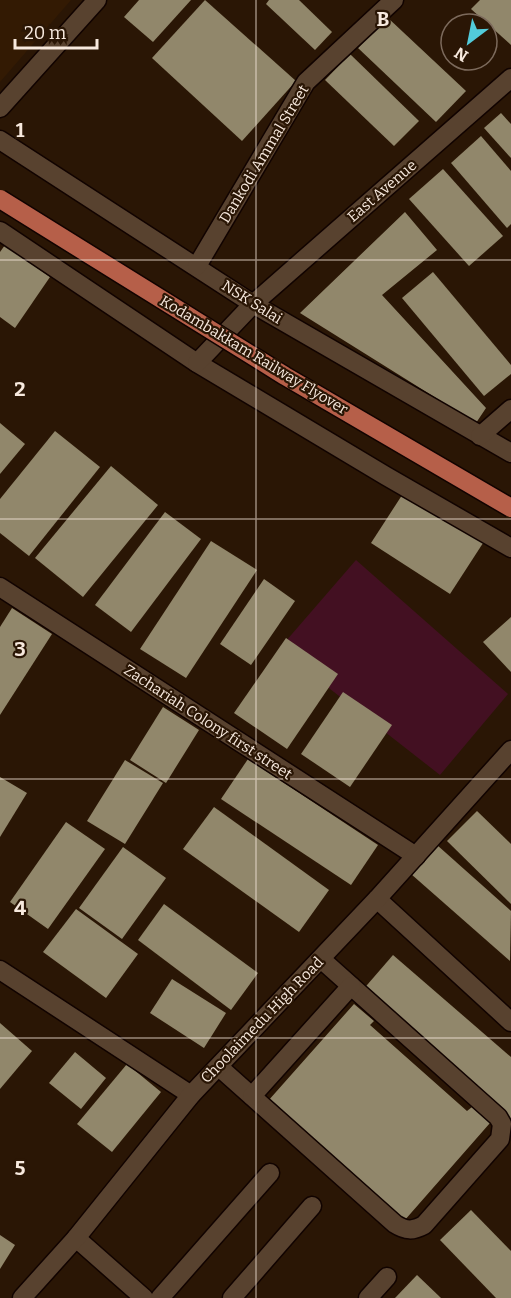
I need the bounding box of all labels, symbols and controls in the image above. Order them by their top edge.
text: B [377,7,390,31]
scale bar [15,12,98,50]
north arrow [439,12,499,72]
text: 20 m [24,22,66,44]
text: N [451,43,472,66]
street label: Dankodi Ammal Street [216,81,313,226]
text: 1 [16,118,25,142]
street label: East Avenue [344,156,420,226]
street label: NSK Salai [219,276,286,328]
street label: Kodambakkam Railway Flyover [157,292,352,419]
text: 2 [14,377,26,401]
text: 3 [14,637,26,661]
street label: Zachariah Colony first street [120,661,296,784]
text: 4 [14,896,26,920]
street label: Choolaimedu High Road [197,953,327,1087]
text: 5 [15,1156,26,1180]

